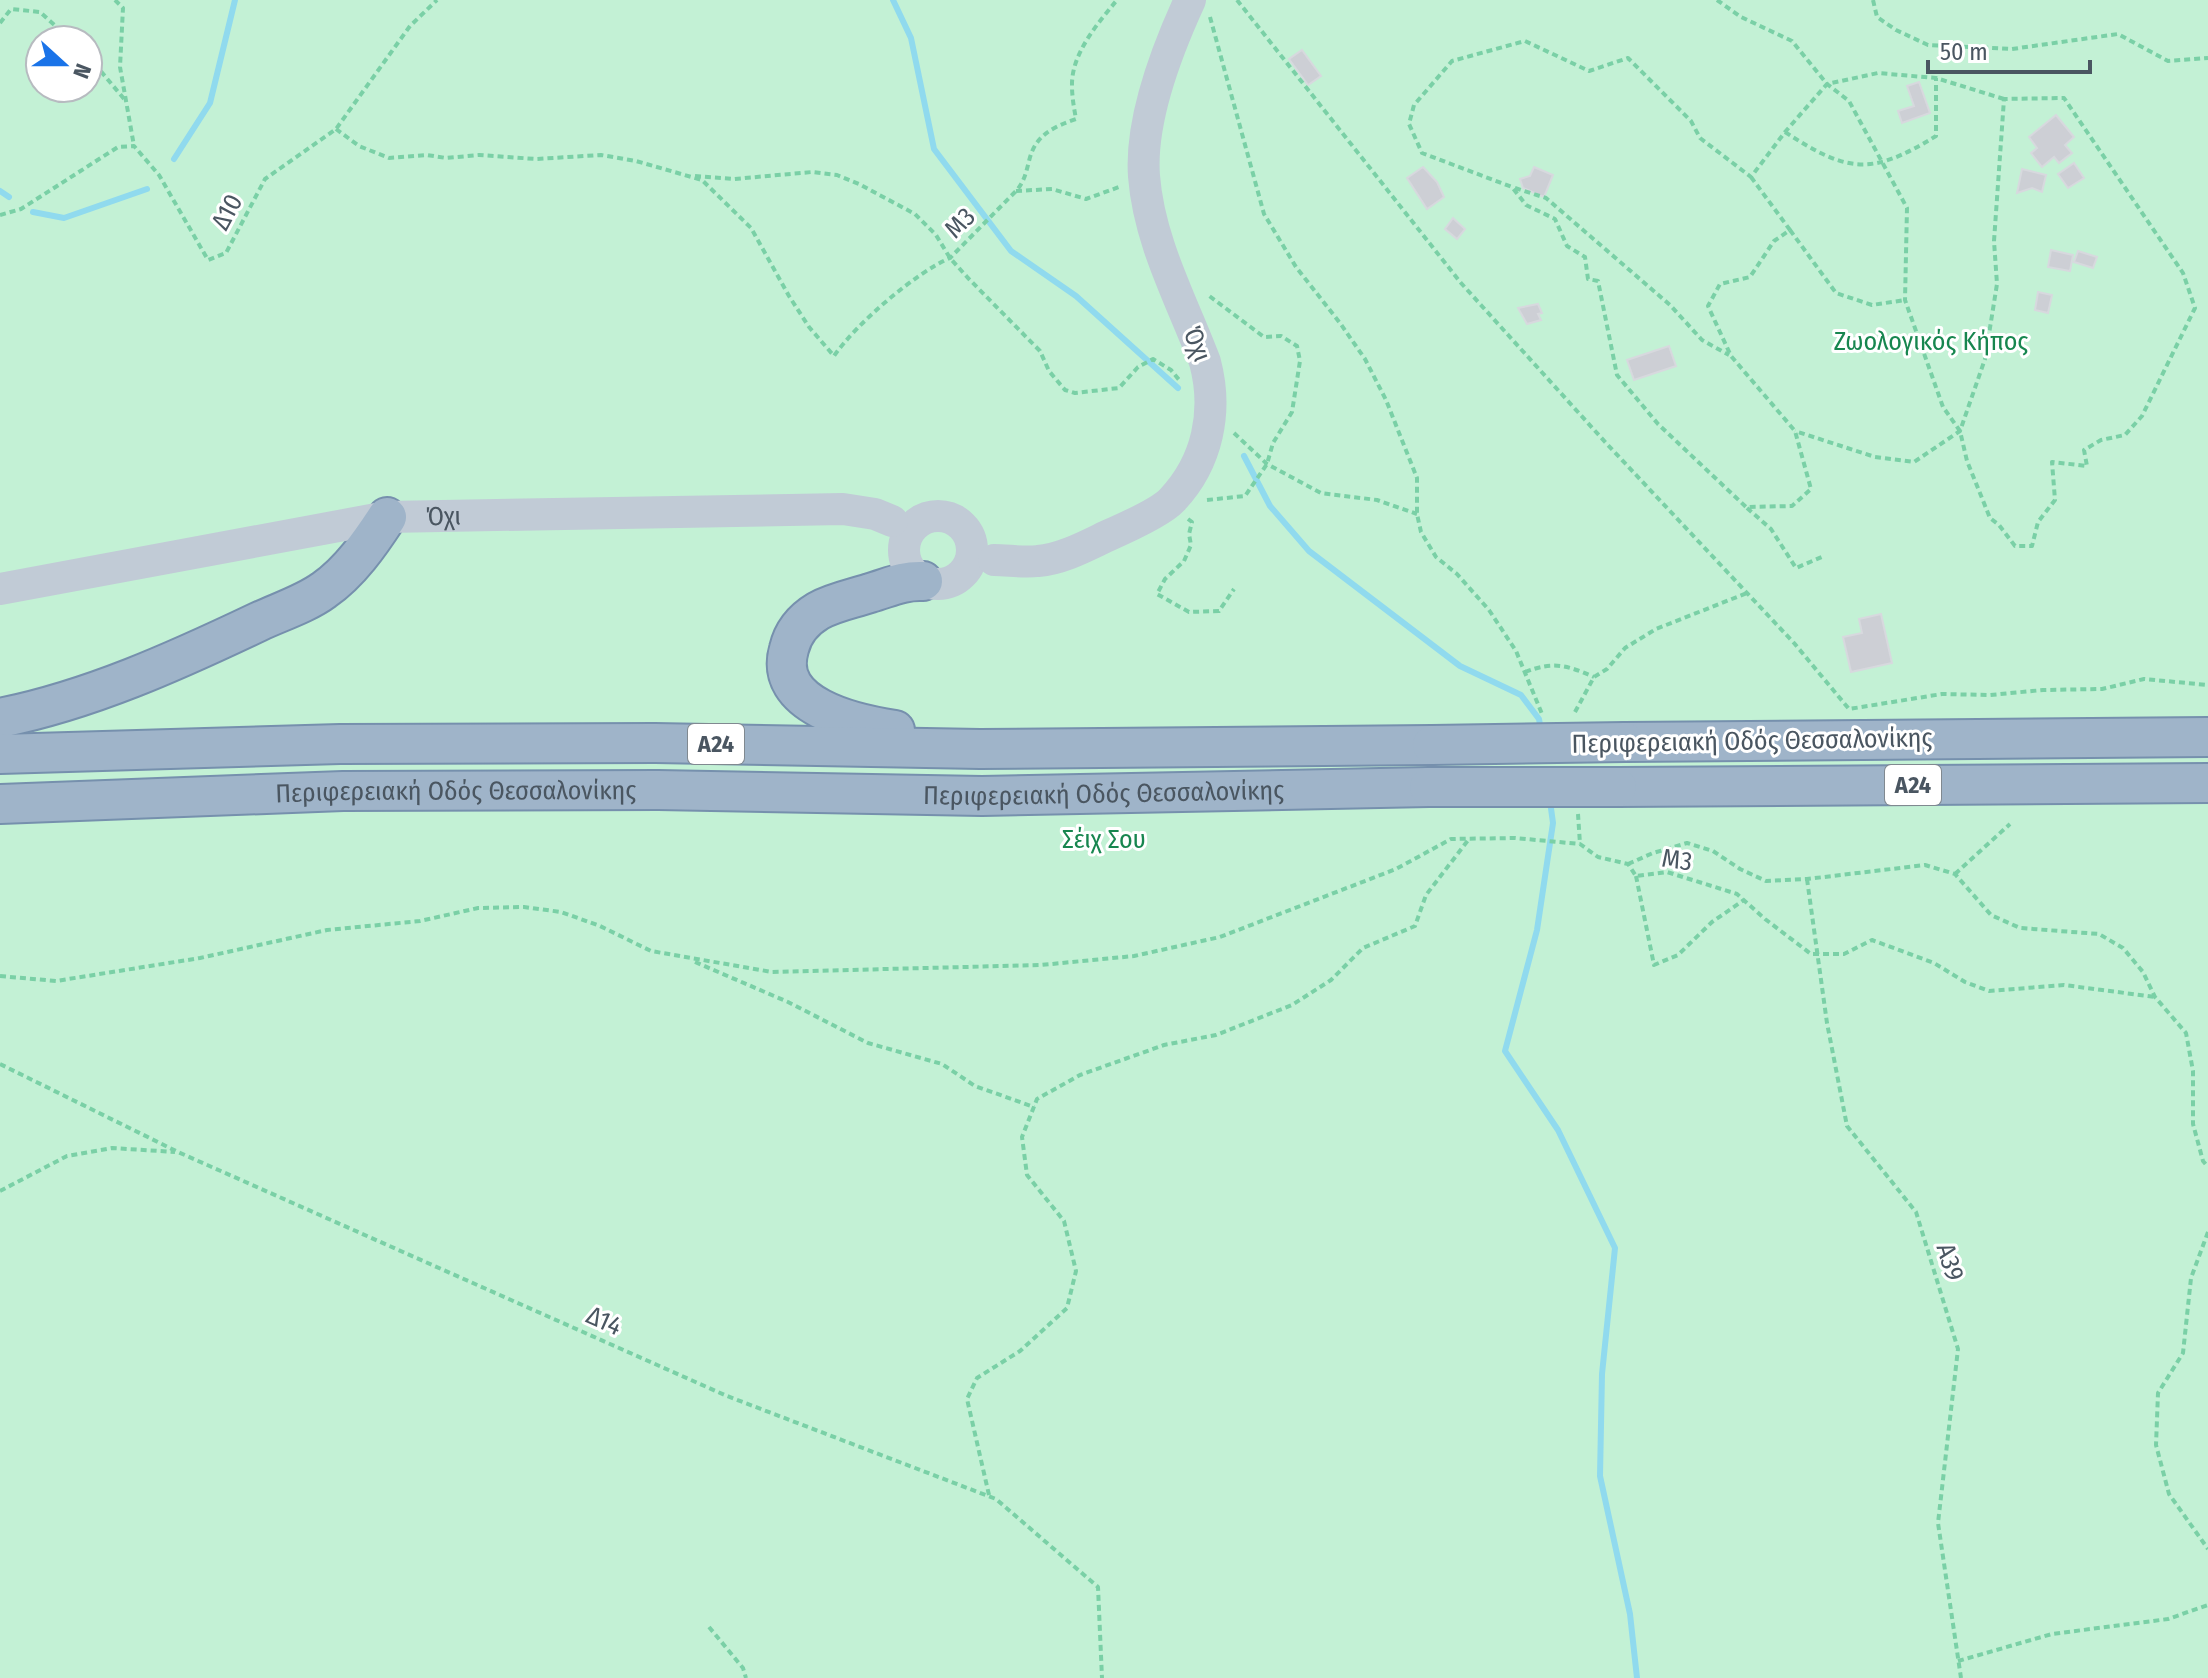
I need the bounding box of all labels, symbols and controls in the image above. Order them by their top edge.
north arrow [24,24,104,104]
scale bar [1928,24,2090,74]
text: 50 m [1940,38,1988,66]
text: N [67,60,97,82]
street label: Δ10 [205,189,249,235]
street label: Μ3 [938,201,982,245]
street label: Όχι [1176,322,1218,366]
park label: Ζωολογικός Κήπος [1834,326,2028,357]
street label: Όχι [426,500,461,532]
street label: Περιφερειακή Οδός Θεσσαλονίκης [1571,722,1933,760]
road number: Α24 [688,724,744,764]
road number: Α24 [1885,765,1941,805]
street label: Περιφερειακή Οδός Θεσσαλονίκης [923,774,1284,812]
street label: Περιφερειακή Οδός Θεσσαλονίκης [275,775,636,809]
park label: Σέιχ Σου [1062,824,1146,855]
street label: Μ3 [1660,843,1694,877]
street label: Α39 [1930,1239,1970,1285]
street label: Δ14 [582,1300,626,1342]

